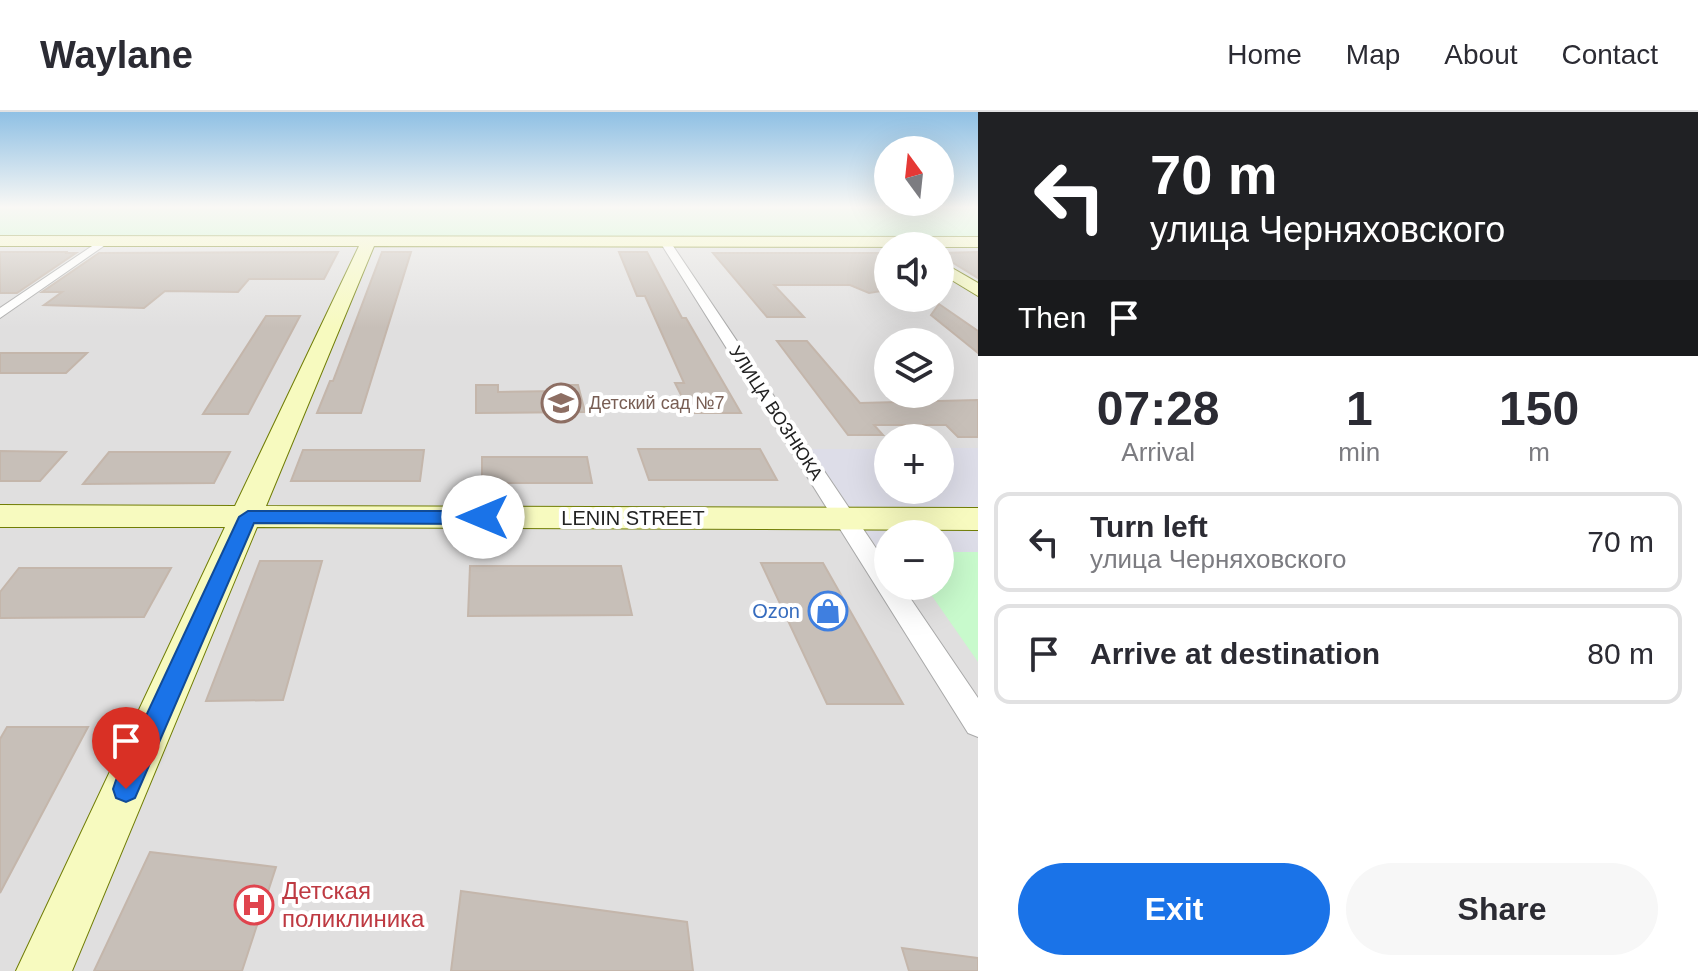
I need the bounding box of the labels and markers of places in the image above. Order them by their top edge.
school or university icon: Детский сад №7 [540,382,582,424]
place label: Детский сад №7 [589,393,724,413]
shop icon: Ozon [807,590,849,632]
place label: Ozon [752,600,800,622]
pin [92,707,160,789]
place label: Детская поликлиника [282,877,425,932]
hospital icon: Детская поликлиника [233,884,275,926]

